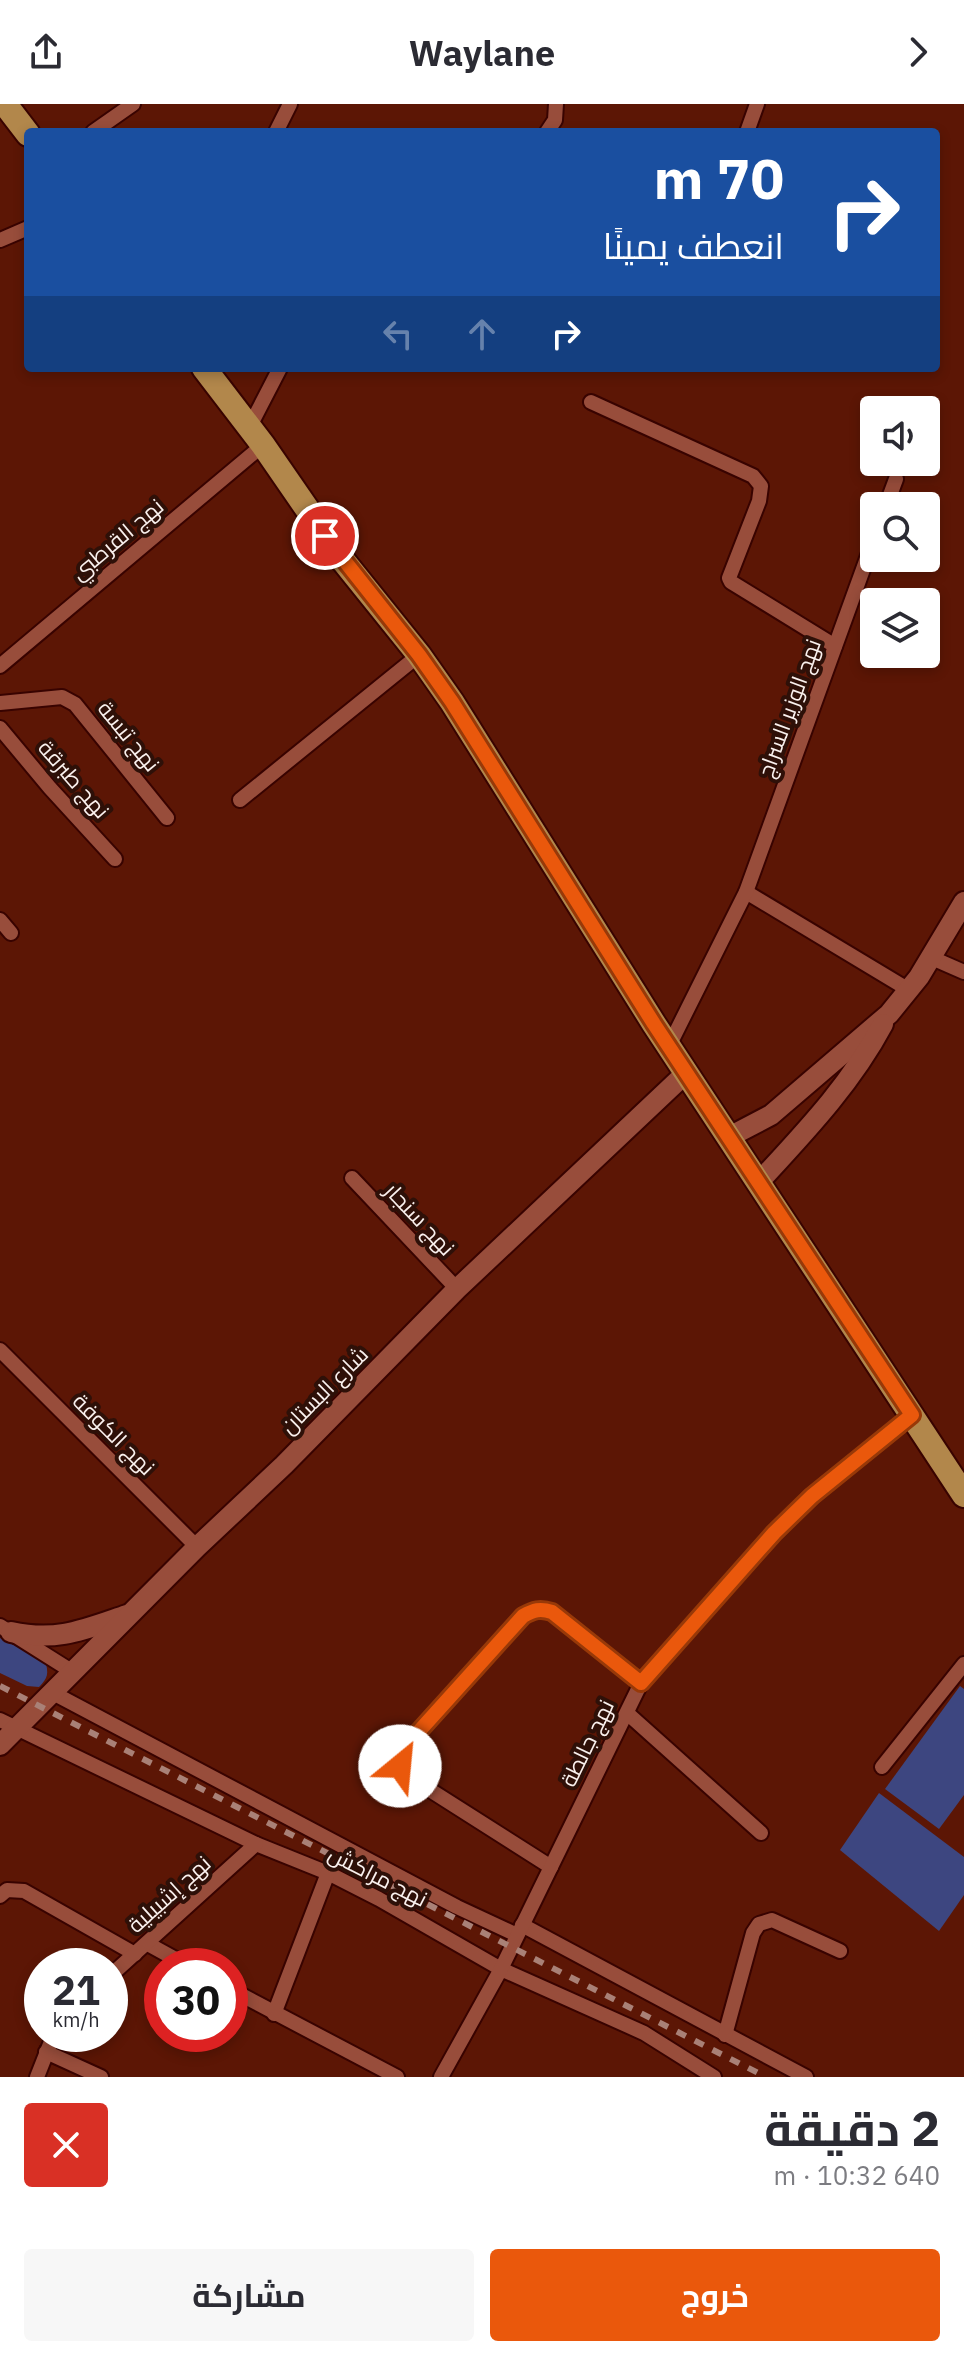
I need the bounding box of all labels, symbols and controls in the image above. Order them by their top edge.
text: Waylane [409,29,555,76]
icon: share [24,30,68,74]
icon: forward [896,30,940,74]
text: 70 m [654,142,784,214]
icon: right [812,160,916,264]
text: انعطف يمينًا [603,222,784,269]
icon: left [376,312,420,356]
icon: ahead [460,312,504,356]
icon: right [544,312,588,356]
map controls [860,396,940,668]
button: sound [860,396,940,476]
street label: نهج القرطبي [64,491,171,588]
button: search [860,492,940,572]
pin [291,502,359,570]
icon: arrive [303,514,347,558]
button: layers [860,588,940,668]
street label: نهج الوزير السراج [750,635,828,781]
street label: نهج تبسة [91,694,167,778]
street label: نهج طبرقة [32,733,116,825]
street label: نهج سنجار [377,1175,462,1262]
street label: شارع البستان [274,1340,374,1440]
street label: نهج الكوفة [66,1386,162,1482]
street label: نهج جالطة [553,1694,621,1792]
position arrow [358,1724,442,1808]
street label: نهج مراكش [323,1838,433,1914]
street label: نهج إشبيلية [121,1849,217,1939]
speed limit sign: 30 [144,1948,248,2052]
text: 21 [52,1964,100,2016]
text: km/h [52,2006,100,2033]
text: 2 دقيقة [764,2097,940,2159]
button: close [24,2103,108,2187]
text: 640 m · 10:32 [774,2158,940,2192]
button: مشاركة [24,2249,474,2341]
button: خروج [490,2249,940,2341]

